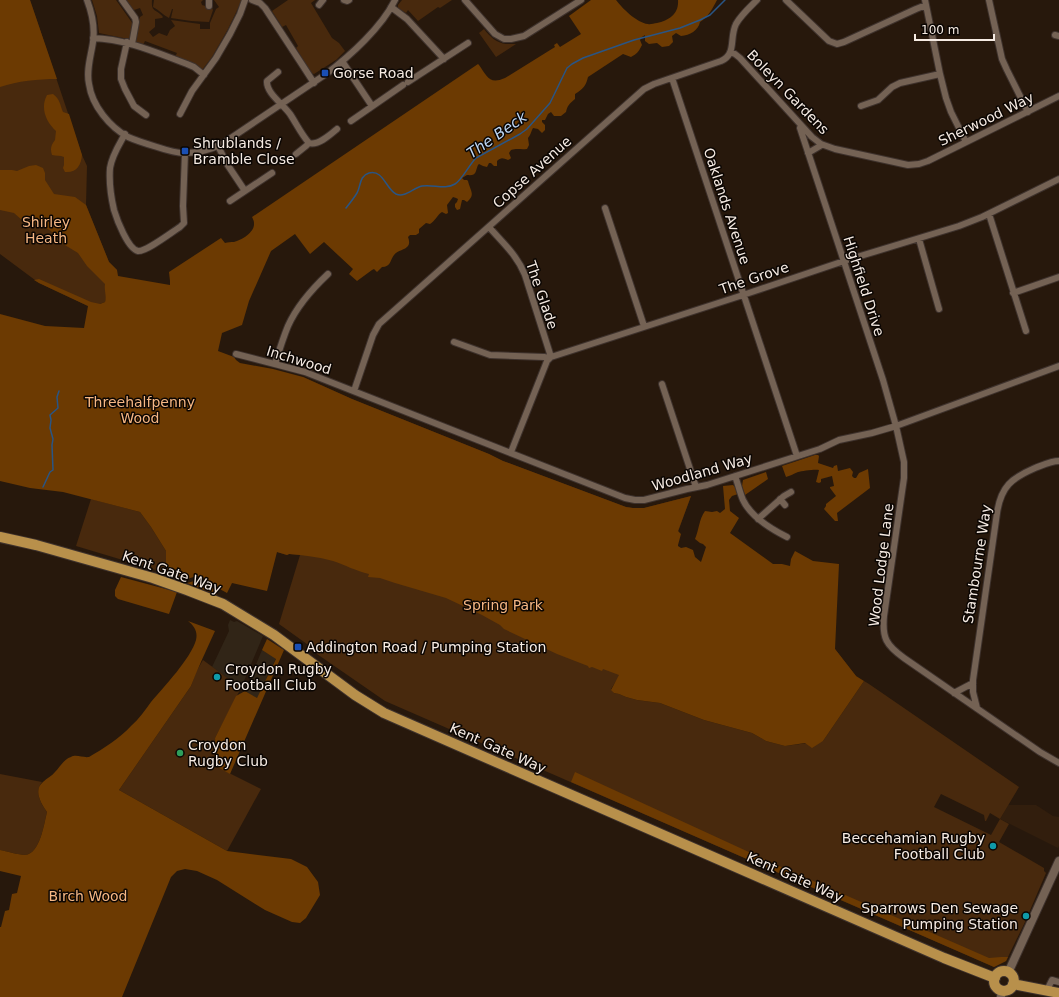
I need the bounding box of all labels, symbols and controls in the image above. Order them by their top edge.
scale bar [915,16,994,42]
text: 100 m [921,23,959,37]
street label: Boleyn Gardens [744,47,832,137]
place label: Gorse Road [333,65,414,81]
marker: Gorse Road [320,68,330,78]
street label: Sherwood Way [936,89,1036,149]
water label: The Beck [464,107,532,162]
street label: Copse Avenue [490,133,574,211]
place label: Shrublands / Bramble Close [193,135,295,167]
marker: Shrublands / Bramble Close [180,146,190,156]
street label: Oaklands Avenue [701,146,753,266]
park label: Shirley Heath [22,214,70,246]
street label: Highfield Drive [840,234,888,338]
street label: The Glade [523,258,561,331]
street label: The Grove [716,259,791,298]
street label: Inchwood [265,343,333,377]
park label: Threehalfpenny Wood [84,394,195,426]
street label: Woodland Way [650,450,754,494]
street label: Wood Lodge Lane [865,502,897,628]
street label: Stambourne Way [960,503,994,625]
street label: Kent Gate Way [120,548,224,596]
park label: Spring Park [463,597,544,613]
place label: Addington Road / Pumping Station [306,639,546,655]
marker: Addington Road / Pumping Station [293,642,303,652]
place label: Croydon Rugby Football Club [225,661,332,693]
marker: Croydon Rugby Football Club [212,672,222,682]
street label: Kent Gate Way [447,720,549,776]
place label: Croydon Rugby Club [188,737,268,769]
marker: Croydon Rugby Club [175,748,185,758]
place label: Beccehamian Rugby Football Club [842,830,985,862]
marker: Beccehamian Rugby Football Club [988,841,998,851]
street label: Kent Gate Way [744,849,846,905]
park label: Birch Wood [48,888,128,904]
place label: Sparrows Den Sewage Pumping Station [861,900,1018,932]
marker: Sparrows Den Sewage Pumping Station [1021,911,1031,921]

